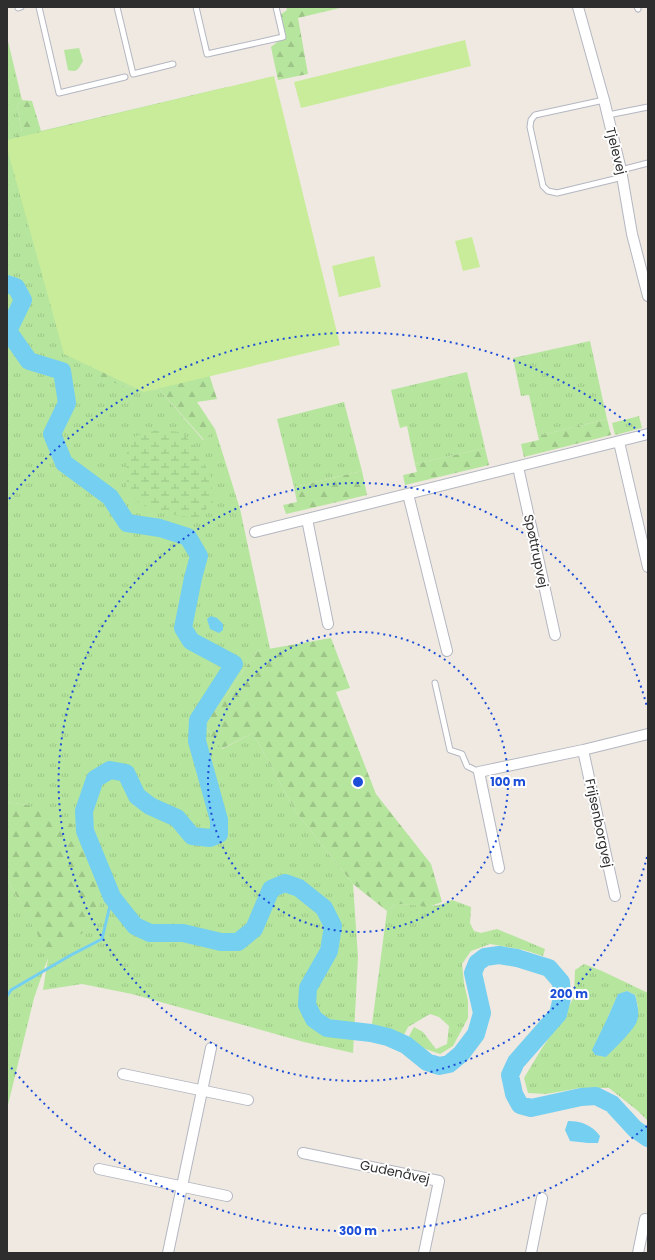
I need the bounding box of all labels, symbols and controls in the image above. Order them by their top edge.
street label: Tjelevej [601,125,631,177]
street label: Spøttrupvej [519,512,553,590]
text: 100 m [490,773,526,790]
centre of rings [351,775,365,789]
street label: Frijsenborgvej [580,777,618,869]
text: 200 m [550,985,588,1002]
street label: Gudenåvej [358,1155,432,1189]
text: 300 m [339,1222,377,1239]

